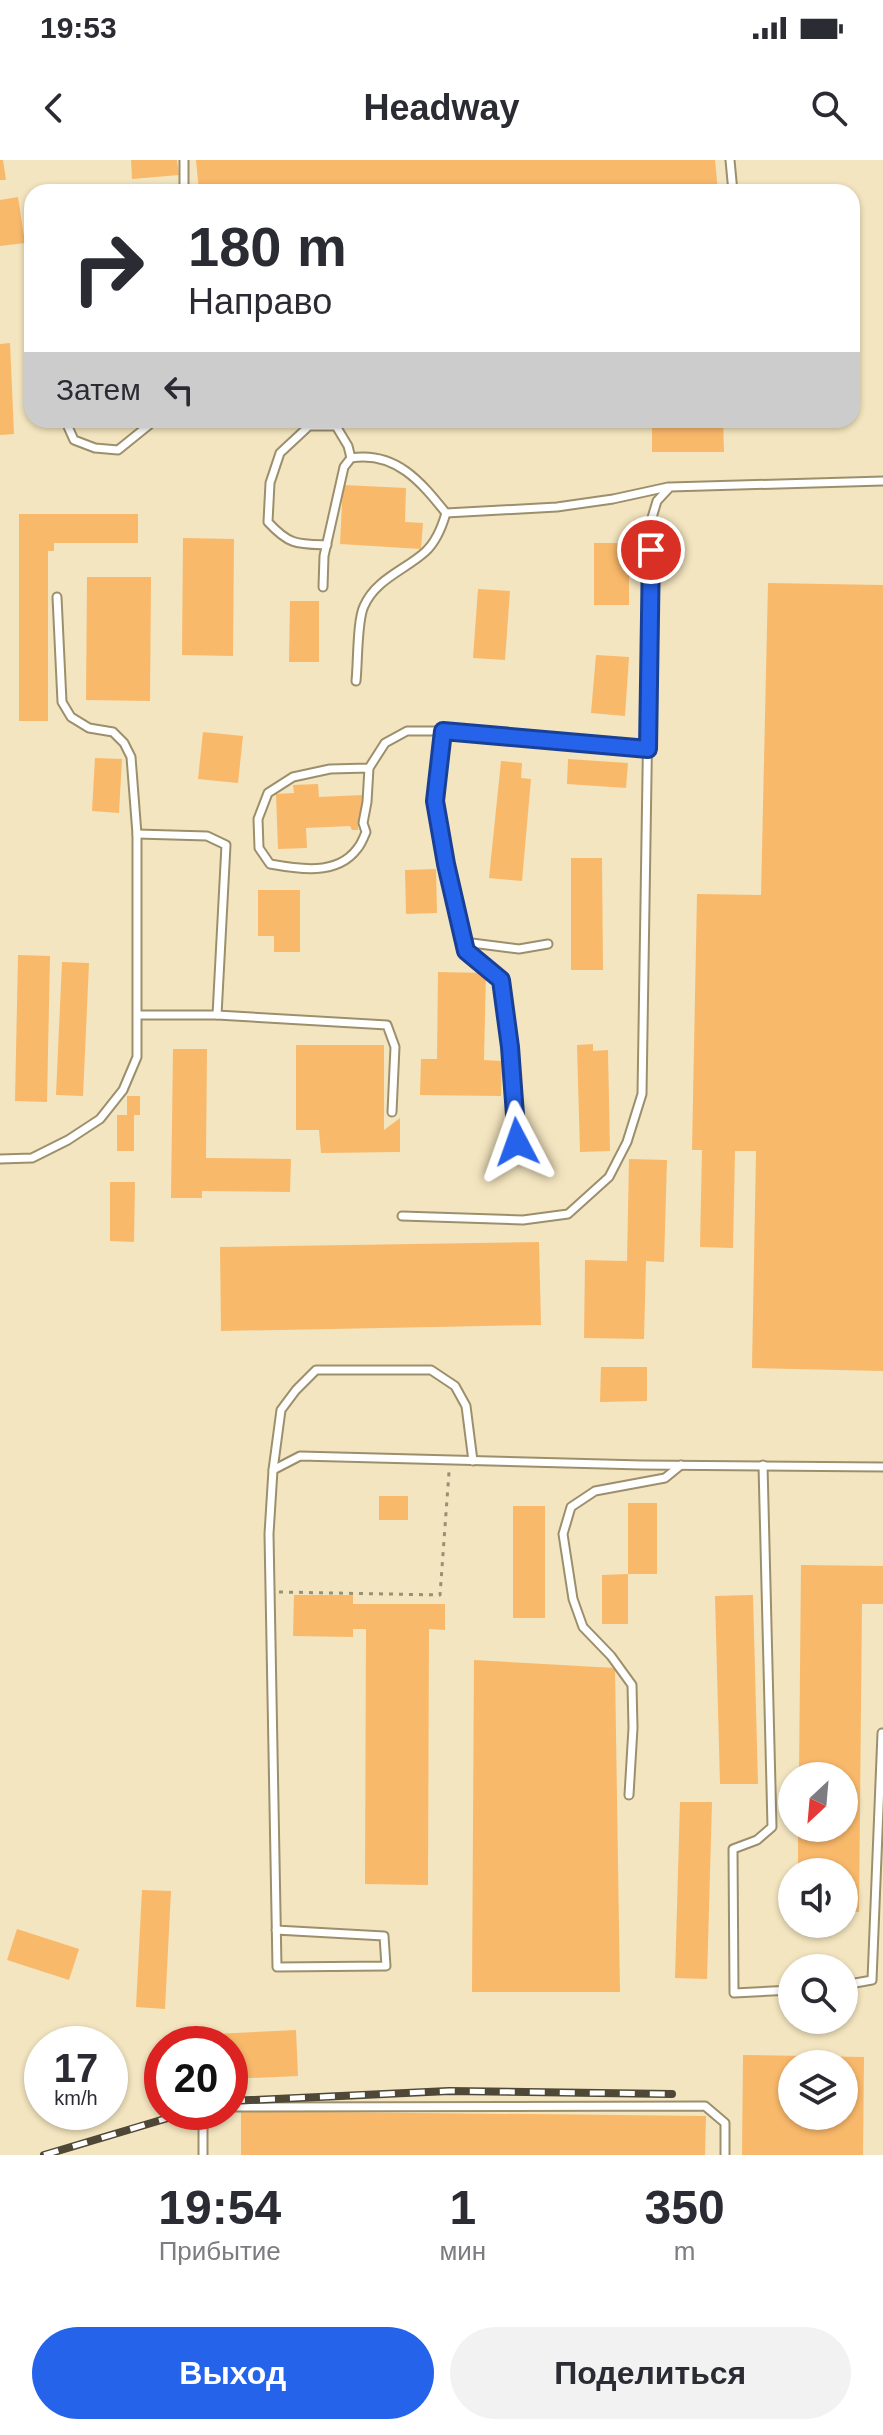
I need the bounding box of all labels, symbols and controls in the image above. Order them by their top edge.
text: 19:53 [40,11,117,44]
icon: back [32,86,76,130]
icon: search [807,86,851,130]
text: Headway [363,87,520,128]
text: 180 m [188,215,347,278]
icon: right [56,216,160,320]
text: Направо [188,281,332,322]
icon: left [157,368,201,412]
text: Затем [56,373,141,406]
pin [617,516,685,584]
icon: arrive [629,528,673,572]
position arrow [475,1100,559,1184]
north arrow [778,1762,858,1842]
map controls [778,1762,858,2130]
button: sound [778,1858,858,1938]
button: search [778,1954,858,2034]
speed limit sign: 20 [144,2026,248,2130]
text: 17 [54,2046,98,2090]
button: layers [778,2050,858,2130]
text: km/h [54,2087,98,2109]
text: 19:54 [158,2181,281,2234]
text: 1 [449,2181,476,2234]
text: 350 [645,2181,725,2234]
text: Прибытие [159,2236,281,2266]
text: мин [439,2236,486,2266]
text: m [674,2236,695,2266]
button: Выход [32,2327,434,2419]
button: Поделиться [450,2327,851,2419]

